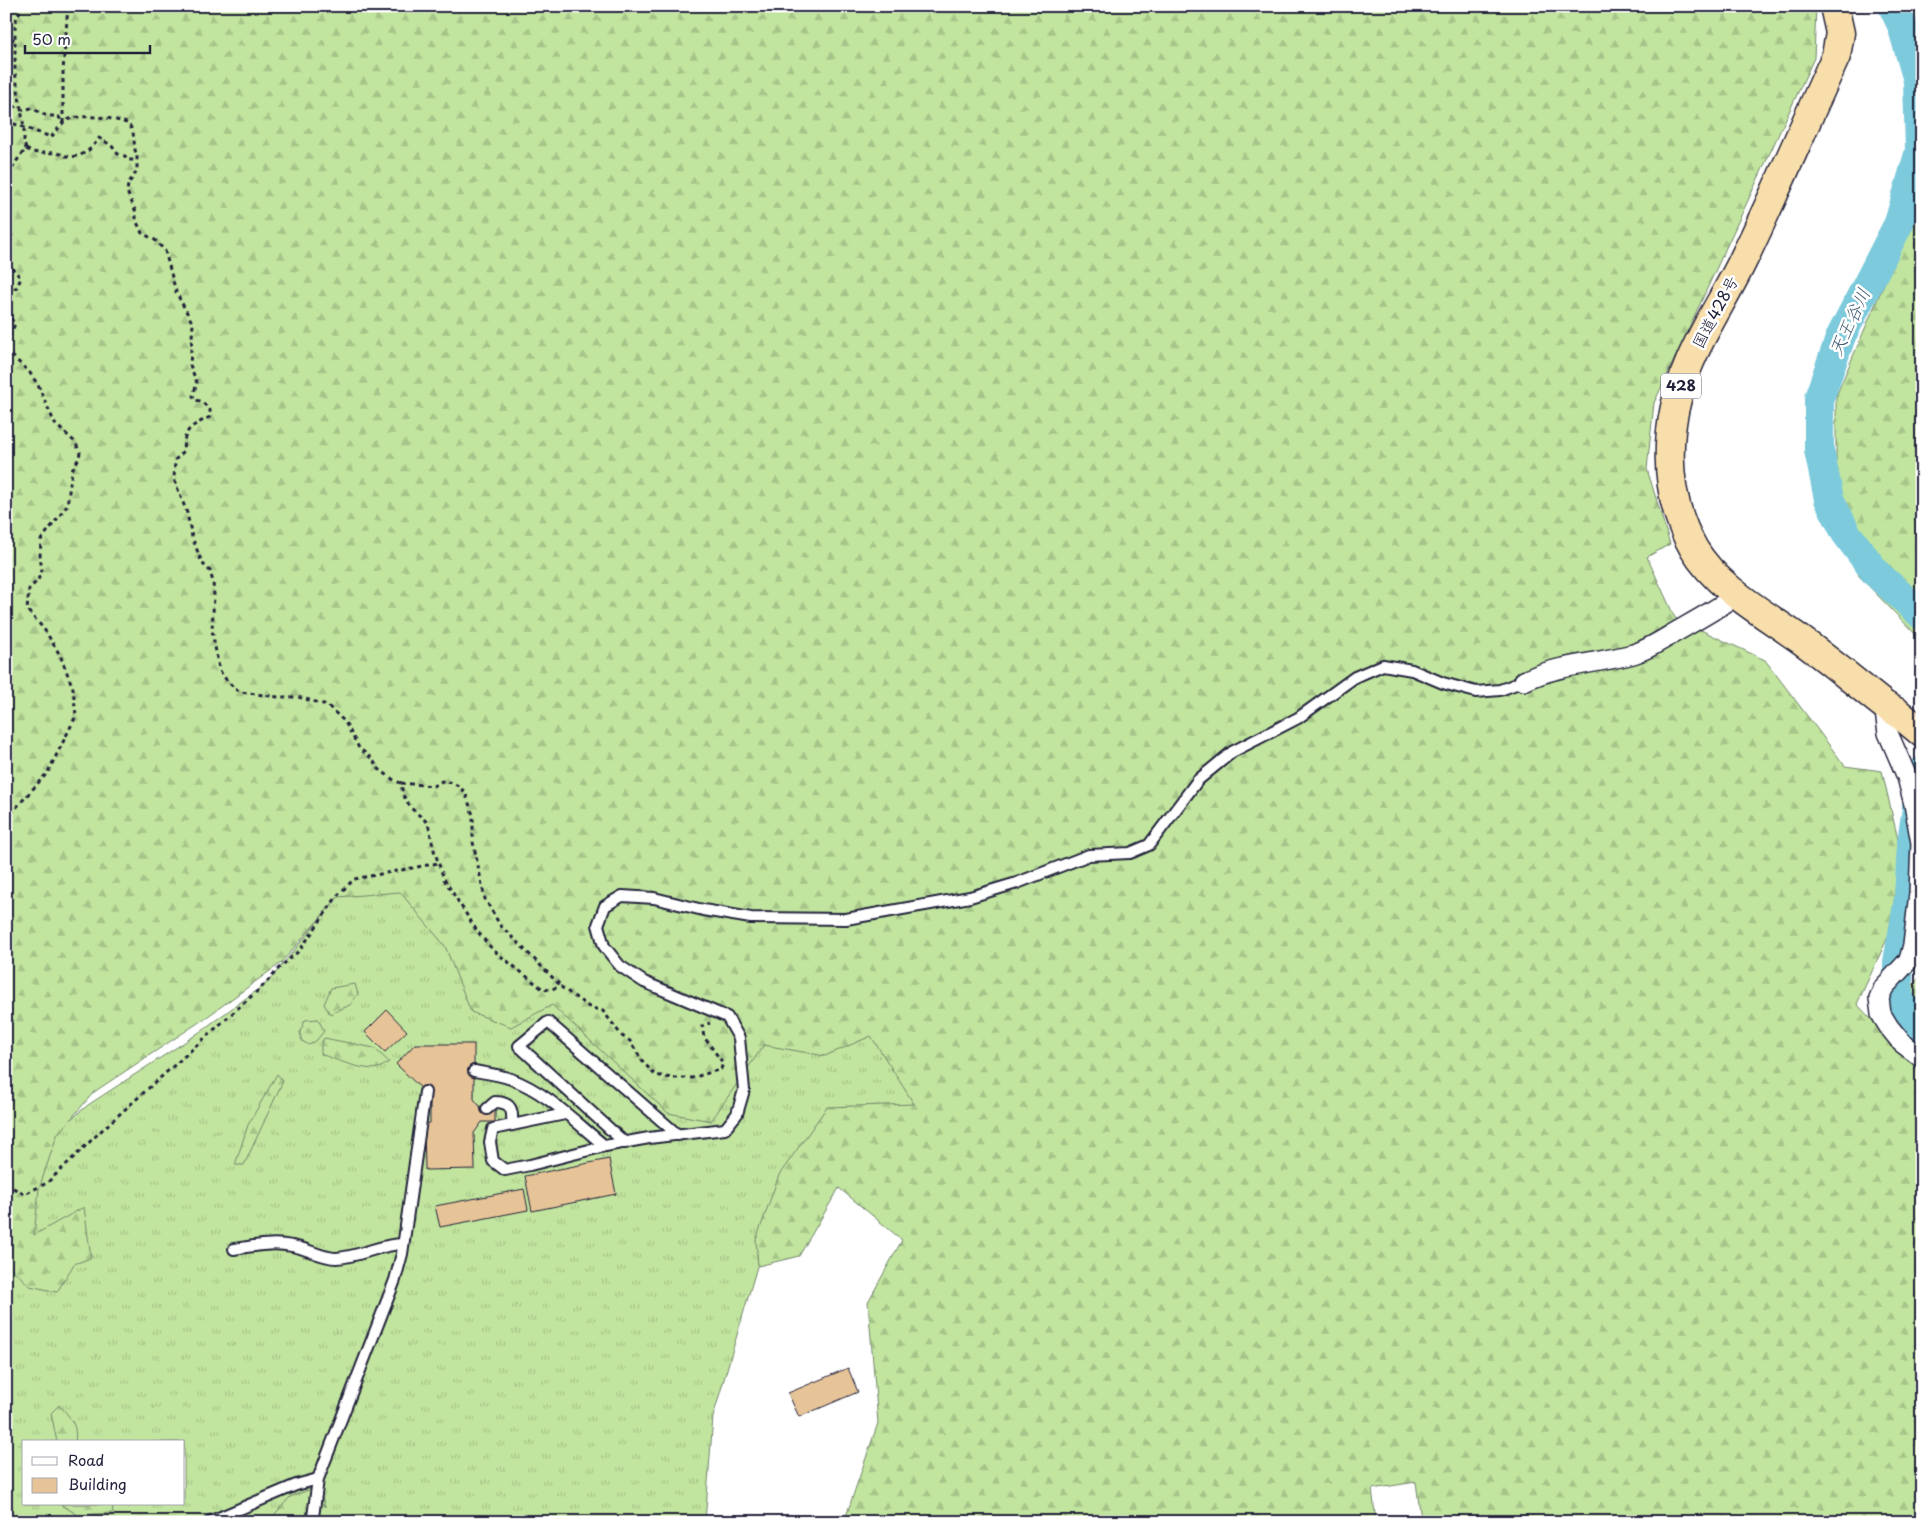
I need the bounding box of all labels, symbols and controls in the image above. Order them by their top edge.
scale bar [25,22,150,54]
text: 50 m [32,27,71,50]
street label: 国道428号 [1685,271,1743,352]
water label: 天王谷川 [1821,283,1876,360]
road number: 428 [1661,374,1701,398]
legend [22,1440,185,1506]
text: Road [68,1448,104,1471]
text: Building [68,1472,127,1495]

